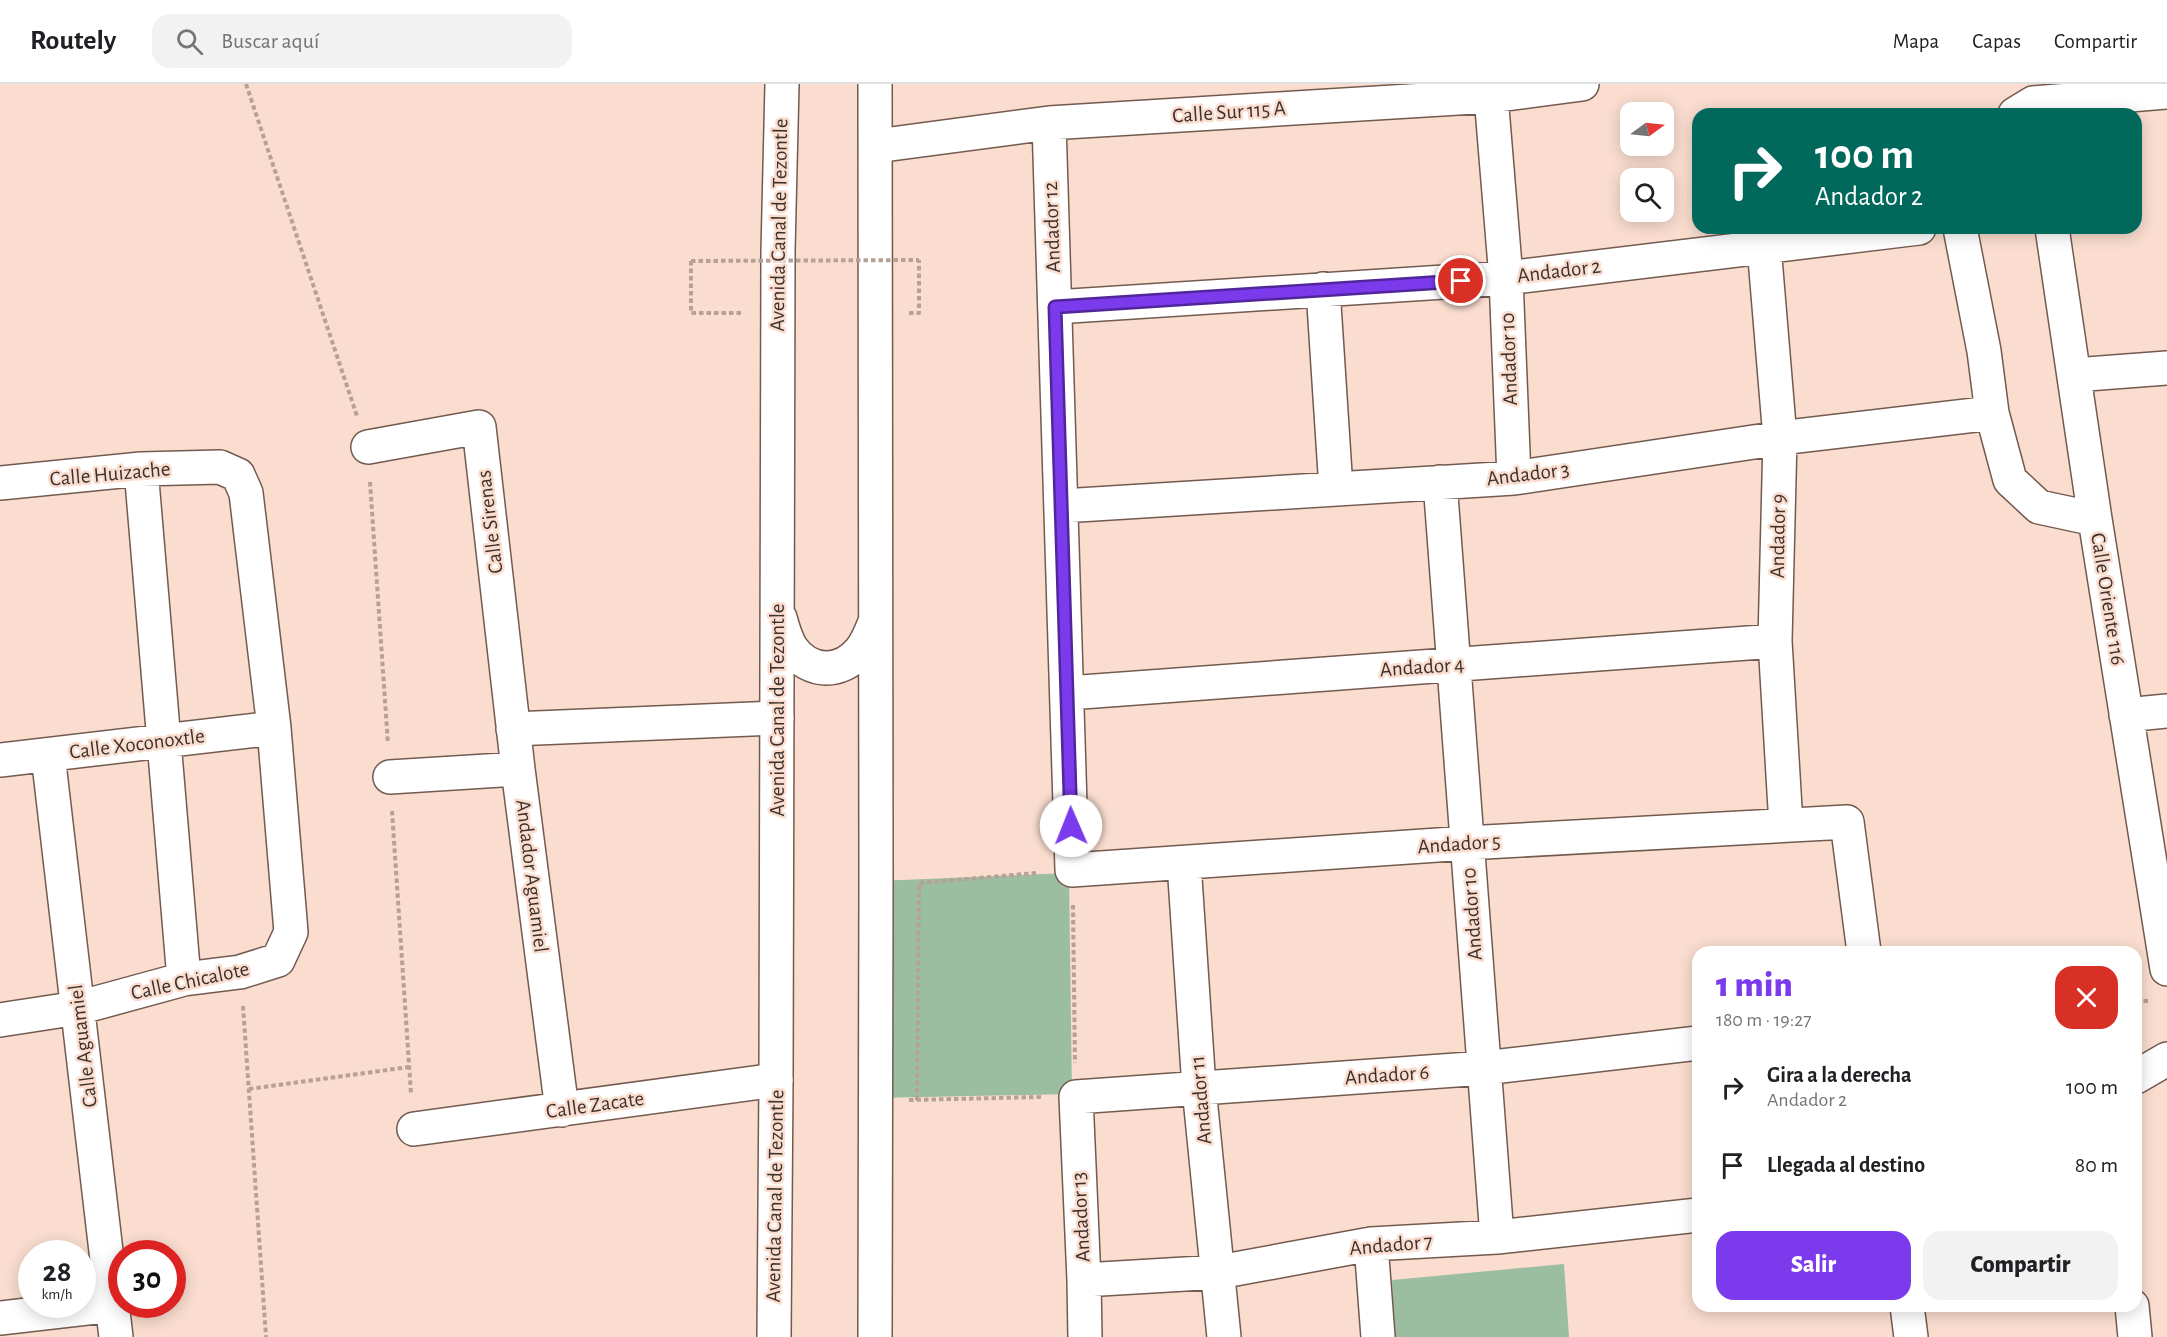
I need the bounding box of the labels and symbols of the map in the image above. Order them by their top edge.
street label: Calle Sur 115 A [1172,98,1286,126]
north arrow [1620,102,1674,156]
street label: Avenida Canal de Tezontle [767,118,791,332]
street label: Andador 12 [1040,181,1064,273]
pin [1435,255,1486,306]
street label: Andador 2 [1516,255,1602,287]
street label: Andador 10 [1497,312,1521,406]
street label: Calle Huizache [49,458,171,490]
street label: Andador 3 [1485,459,1571,489]
street label: Calle Sirenas [473,469,507,575]
street label: Andador 9 [1767,494,1789,578]
street label: Calle Oriente 116 [2087,531,2129,667]
street label: Avenida Canal de Tezontle [767,603,788,817]
street label: Andador 4 [1379,654,1465,680]
street label: Calle Xoconoxtle [68,725,206,763]
position arrow [1039,794,1103,858]
street label: Andador Aguamiel [512,798,552,954]
street label: Andador 5 [1417,831,1501,857]
street label: Andador 10 [1458,867,1486,961]
street label: Calle Chicalote [129,958,251,1004]
street label: Calle Aguamiel [65,983,101,1109]
street label: Andador 11 [1187,1055,1215,1145]
street label: Andador 6 [1344,1062,1430,1088]
street label: Calle Zacate [545,1088,645,1122]
street label: Avenida Canal de Tezontle [763,1089,787,1303]
street label: Andador 13 [1068,1171,1094,1263]
street label: Andador 7 [1349,1231,1434,1259]
speed limit sign: 30 [108,1240,186,1318]

